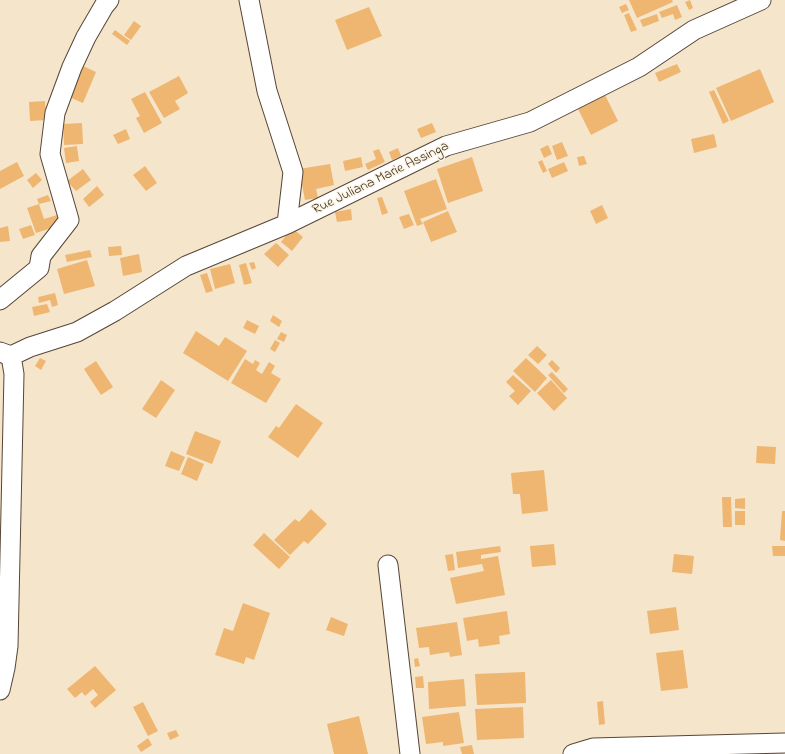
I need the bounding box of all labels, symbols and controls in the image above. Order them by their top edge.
street label: Rue Juliana Marie Assinga [310,139,452,219]

